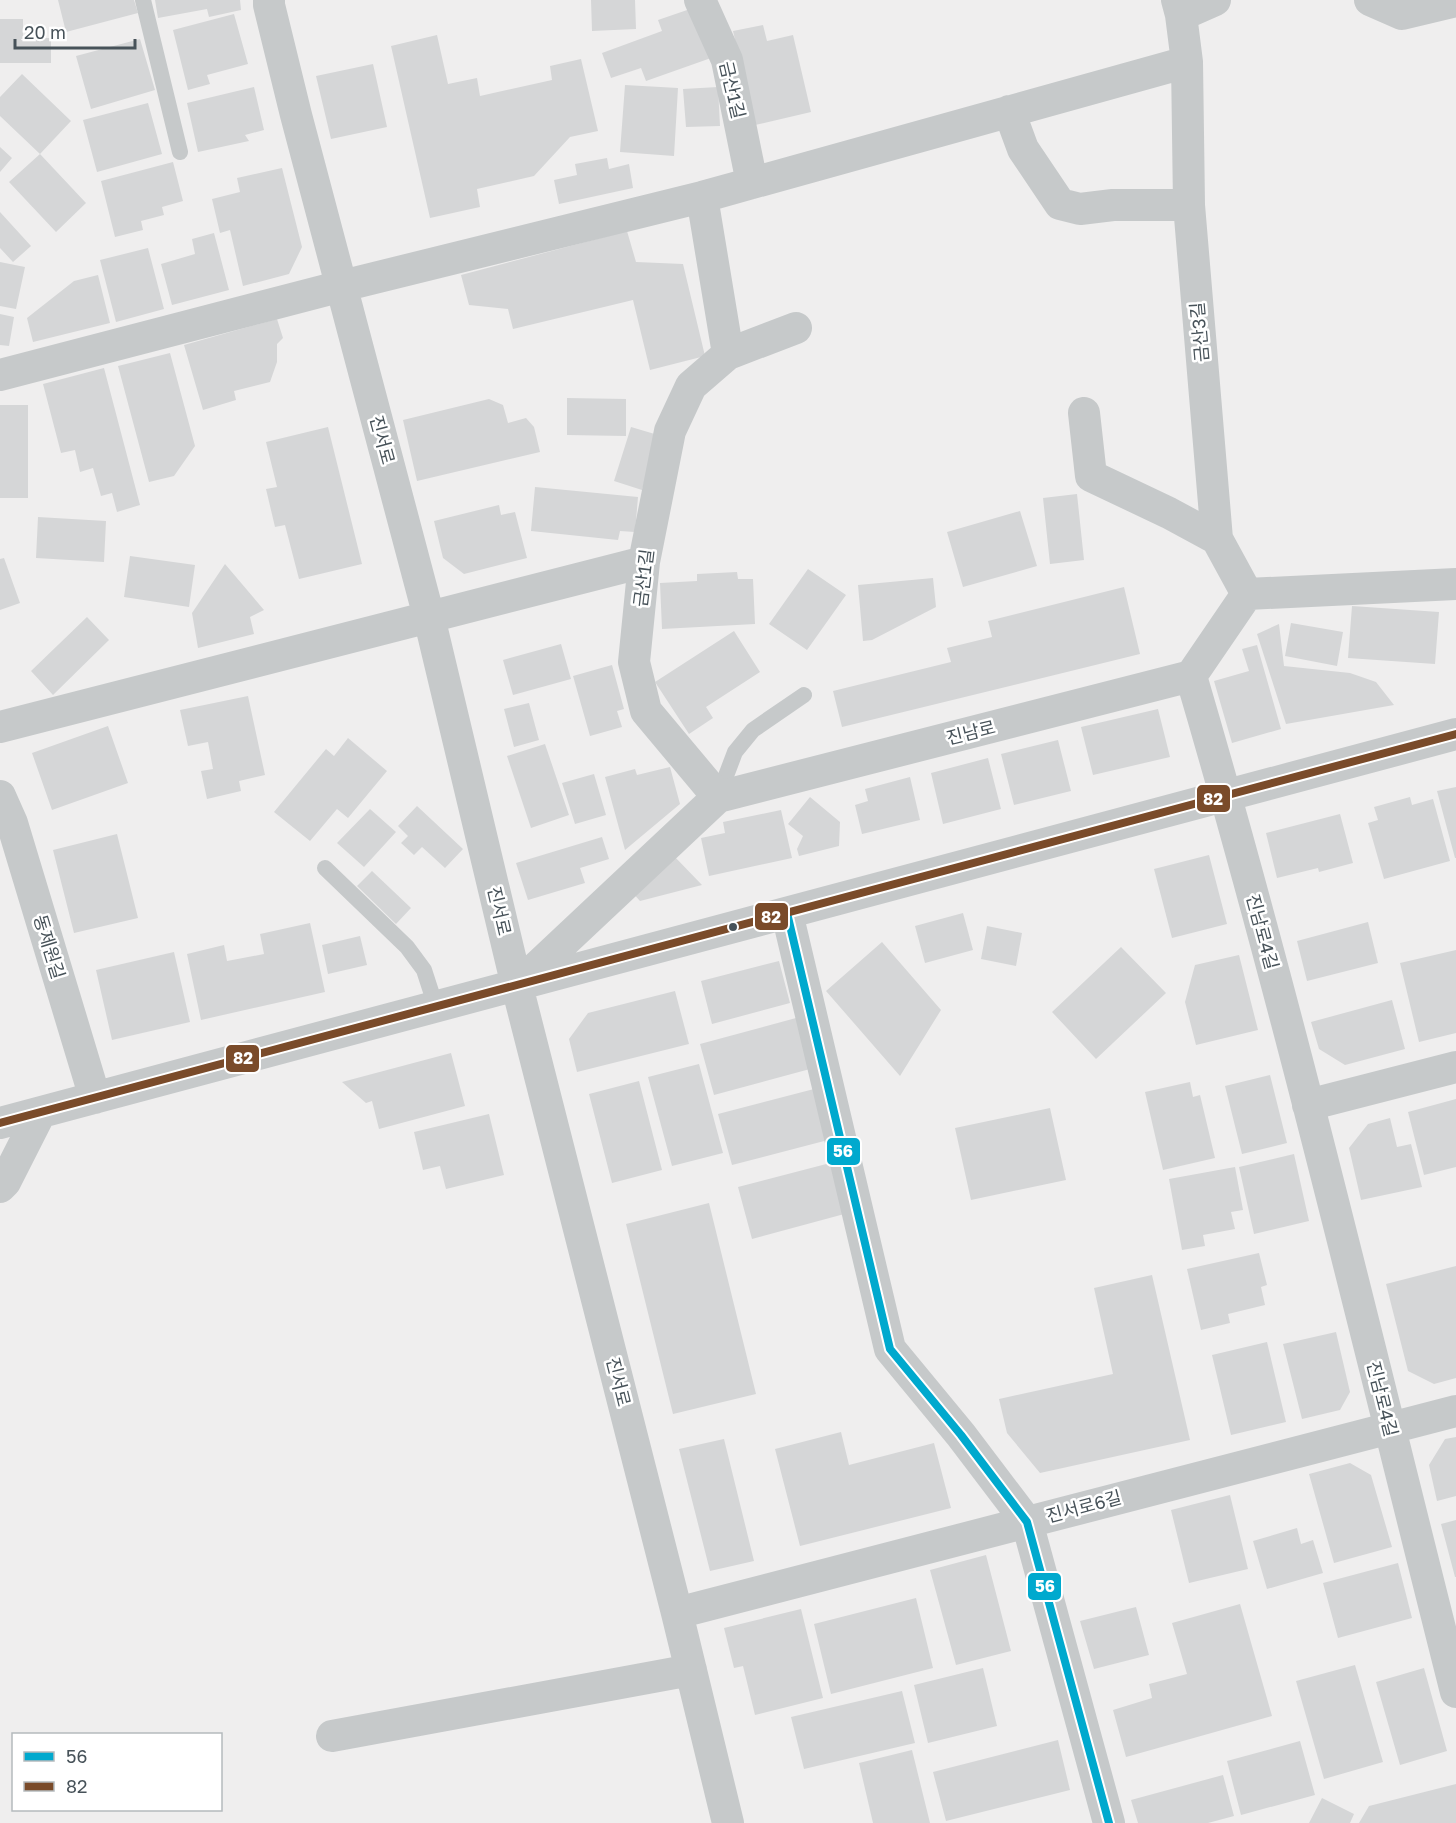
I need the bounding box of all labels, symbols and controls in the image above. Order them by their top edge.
scale bar [15,12,135,50]
text: 20 m [24,21,66,43]
street label: 금산1길 [716,59,750,121]
street label: 금산3길 [1185,301,1213,363]
street label: 진서로 [366,413,400,467]
street label: 금산1길 [629,548,657,608]
street label: 진남로 [944,715,998,749]
line badge: 82 [1196,784,1231,813]
text: 82 [1203,789,1223,809]
street label: 진서로 [484,884,516,937]
street label: 진남로4길 [1242,892,1284,972]
line badge: 82 [754,902,789,931]
text: 82 [761,907,781,927]
street label: 동제원길 [30,912,70,982]
unlabelled marker [727,921,739,933]
line badge: 82 [225,1044,260,1073]
text: 82 [233,1048,253,1068]
line badge: 56 [826,1137,861,1166]
text: 56 [833,1141,853,1161]
street label: 진서로 [602,1355,636,1409]
street label: 진남로4길 [1363,1359,1403,1439]
street label: 진서로6길 [1044,1485,1124,1527]
line badge: 56 [1027,1572,1062,1601]
text: 56 [1035,1576,1055,1596]
legend [12,1733,222,1811]
text: 56 [66,1745,87,1767]
text: 82 [66,1775,87,1797]

